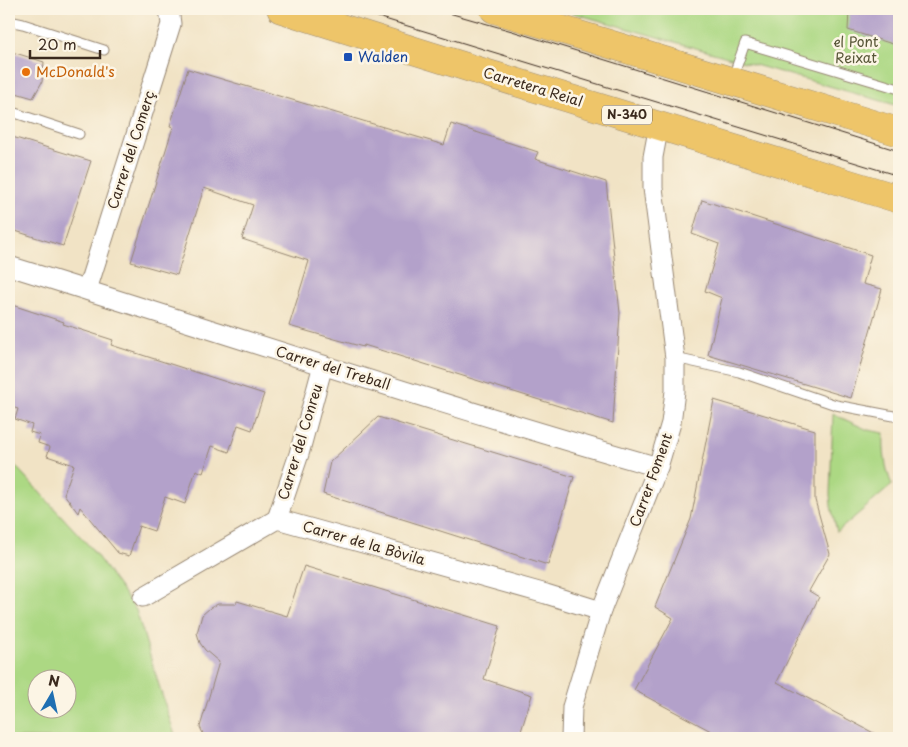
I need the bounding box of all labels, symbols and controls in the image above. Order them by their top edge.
scale bar [30,28,100,60]
park label: el Pont Reixat [833,31,879,68]
text: 20 m [38,32,77,55]
place label: Walden [358,46,408,67]
marker: Walden [342,51,354,63]
place label: McDonald's [36,61,115,82]
street label: Carretera Reial [481,61,585,112]
marker: McDonald's [20,66,32,78]
street label: Carrer del Comerç [101,88,160,212]
road number: N-340 [602,106,652,124]
street label: Carrer del Treball [273,340,393,395]
street label: Carrer del Conreu [272,381,327,503]
street label: Carrer Foment [624,430,677,530]
street label: Carrer de la Bòvila [300,515,428,570]
text: N [47,669,61,692]
north arrow [28,670,78,720]

